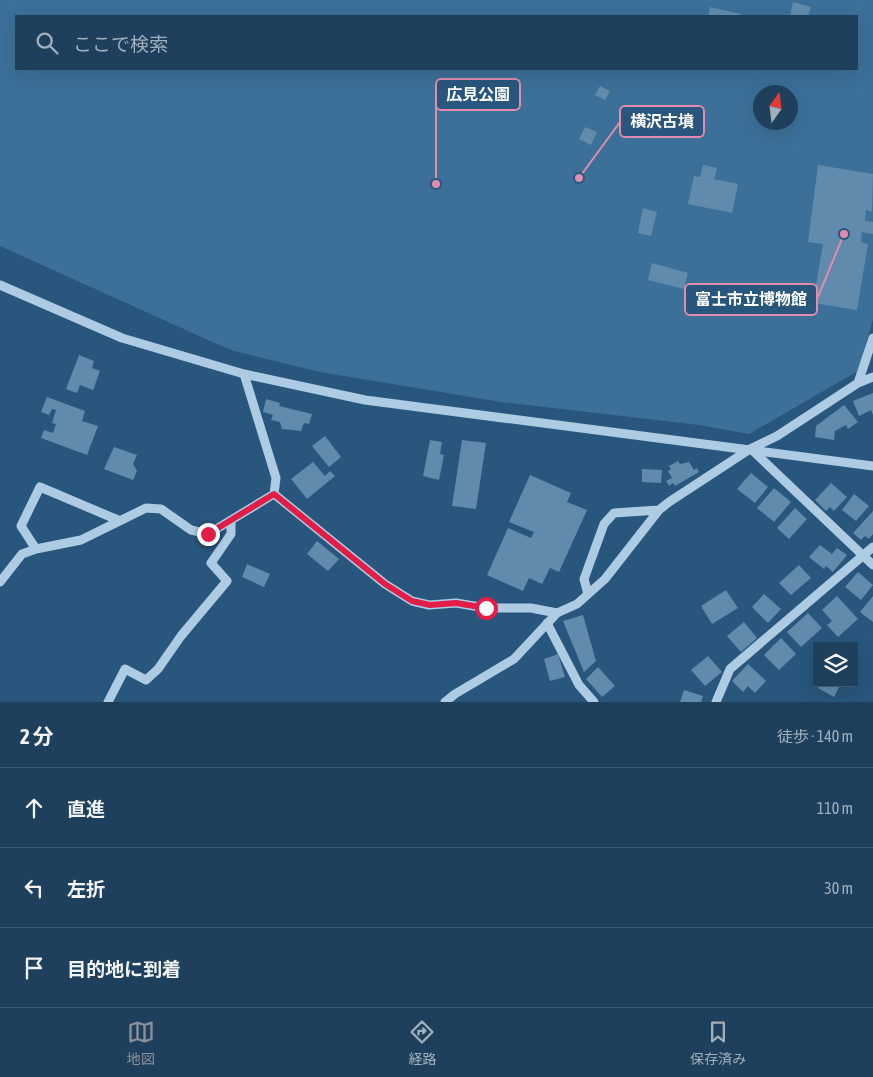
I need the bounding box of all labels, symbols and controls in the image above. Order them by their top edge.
search box [15,15,858,70]
icon: search [33,29,61,57]
text: ここで検索 [73,33,168,55]
callout: 広見公園 [436,79,520,110]
text: 広見公園 [446,85,510,103]
north arrow [753,85,798,130]
callout: 横沢古墳 [620,106,704,137]
text: 横沢古墳 [630,112,694,130]
callout: 富士市立博物館 [685,284,817,315]
text: 富士市立博物館 [695,290,807,308]
route end [197,523,220,546]
route start [475,597,498,620]
map controls [813,642,858,687]
button: layers [813,642,858,687]
text: 2 分 [20,724,54,748]
text: 徒歩 · 140 m [777,727,853,745]
icon: ahead [20,794,48,822]
text: 直進 [67,798,105,820]
text: 110 m [817,799,853,817]
icon: left [20,874,48,902]
text: 左折 [67,878,105,900]
text: 30 m [824,879,853,897]
icon: arrive [20,954,48,982]
text: 目的地に到着 [67,958,181,980]
tab: 地図 [127,1018,155,1068]
tab: 経路 [408,1018,436,1068]
tab: 保存済み [690,1018,746,1068]

